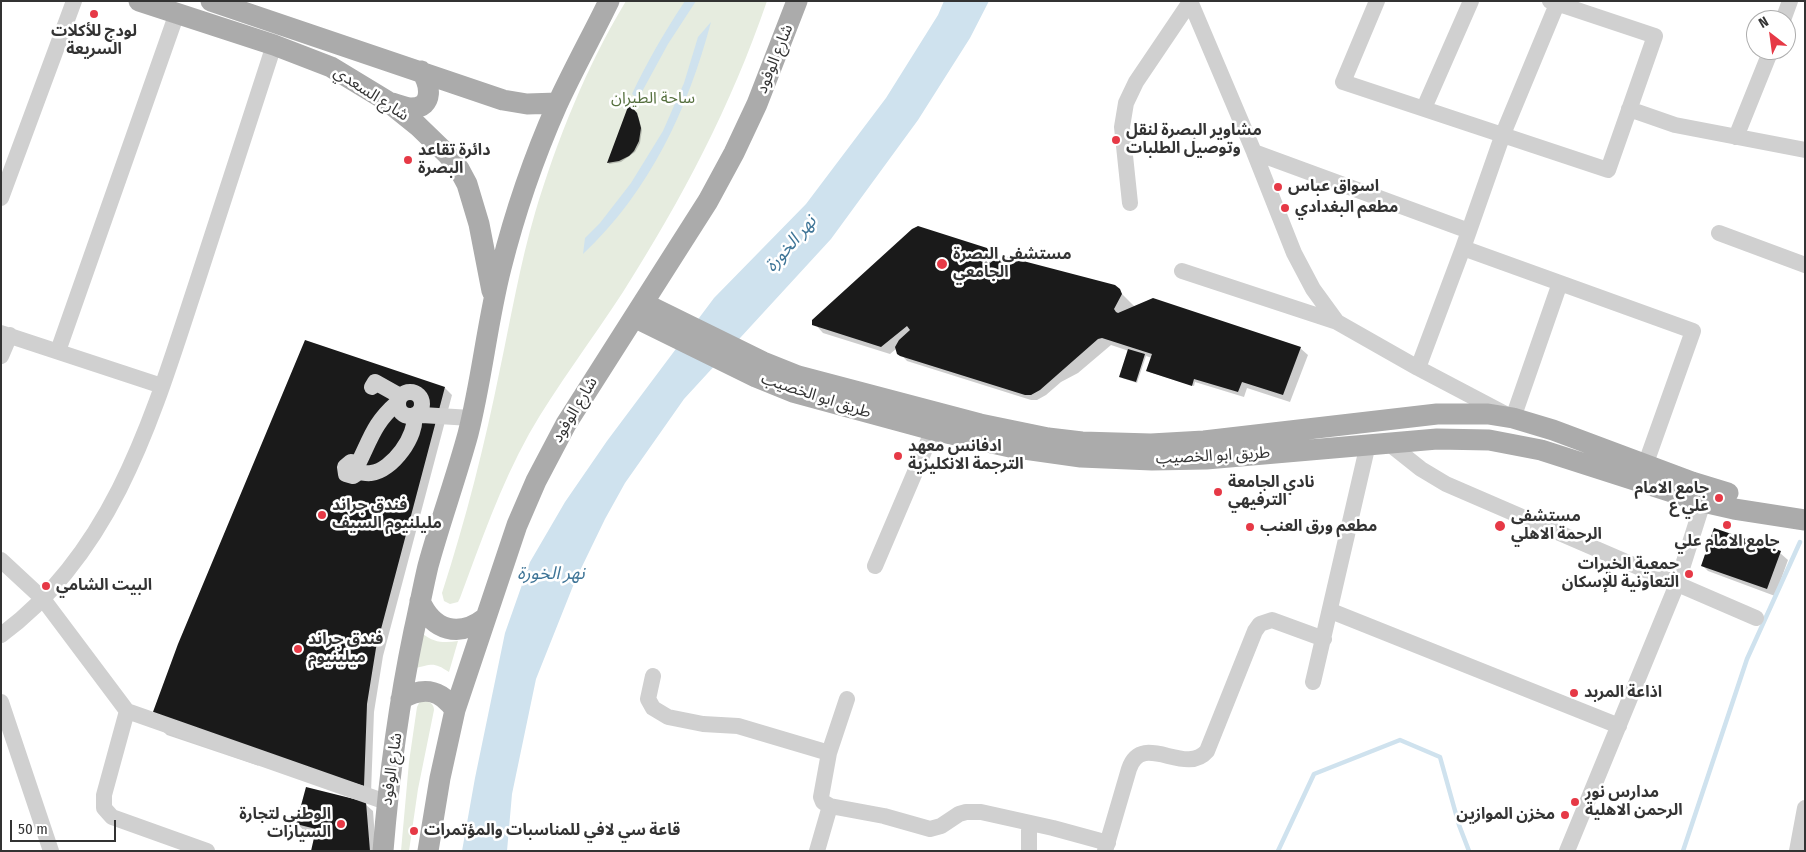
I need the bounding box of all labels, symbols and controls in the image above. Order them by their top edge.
marker: لودج للأكلات السريعة [88,8,100,20]
north arrow [1746,10,1796,60]
text: N [1756,13,1772,32]
place label: لودج للأكلات السريعة [51,22,137,60]
street label: شارع الوفود [752,22,798,96]
street label: شارع السعدي [330,63,412,125]
park label: ساحة الطيران [611,89,695,109]
place label: مشاوير البصرة لنقل وتوصيل الطلبات [1126,121,1262,159]
marker: مشاوير البصرة لنقل وتوصيل الطلبات [1110,134,1122,146]
place label: دائرة تقاعد البصرة [418,141,490,179]
marker: دائرة تقاعد البصرة [402,154,414,166]
place label: اسواق عباس [1288,177,1379,197]
marker: اسواق عباس [1272,181,1284,193]
place label: مطعم البغدادي [1295,198,1398,218]
marker: مطعم البغدادي [1279,202,1291,214]
water label: نهر الخورة [761,212,821,276]
place label: مستشفى البصرة الجامعي [953,245,1071,283]
marker: مستشفى البصرة الجامعي [935,257,949,271]
street label: طريق ابو الخصيب [759,369,873,423]
street label: شارع الوفود [548,374,602,446]
place label: ادفانس معهد الترجمة الانكليزية [908,437,1024,475]
street label: طريق ابو الخصيب [1155,443,1271,469]
marker: ادفانس معهد الترجمة الانكليزية [892,450,904,462]
place label: نادي الجامعة الترفيهي [1228,473,1315,511]
place label: جامع الامام علي ع [1634,479,1709,517]
marker: نادي الجامعة الترفيهي [1212,486,1224,498]
marker: جامع الامام علي ع [1713,492,1725,504]
place label: فندق جراند مليلنيوم السيف [332,496,442,534]
place label: مستشفى الرحمة الاهلي [1511,507,1602,545]
marker: فندق جراند مليلنيوم السيف [316,509,328,521]
place label: مطعم ورق العنب [1260,517,1377,537]
marker: مستشفى الرحمة الاهلي [1493,519,1507,533]
marker: جامع الامام علي [1721,519,1733,531]
marker: مطعم ورق العنب [1244,521,1256,533]
place label: جامع الامام علي [1674,532,1780,552]
place label: جمعية الخيرات التعاونية للإسكان [1562,555,1679,593]
water label: نهر الخورة [517,563,585,585]
marker: جمعية الخيرات التعاونية للإسكان [1683,568,1695,580]
place label: البيت الشامي [56,576,152,596]
marker: البيت الشامي [40,580,52,592]
place label: فندق جراند ميلينيوم [308,630,383,668]
marker: فندق جراند ميلينيوم [292,643,304,655]
place label: اذاعة المربد [1584,683,1662,703]
marker: اذاعة المربد [1568,687,1580,699]
street label: شارع الوفود [377,732,407,806]
place label: مدارس نور الرحمن الاهلية [1585,783,1683,821]
marker: مدارس نور الرحمن الاهلية [1569,796,1581,808]
place label: الوطني لتجارة السيارات [239,805,331,843]
place label: مخزن الموازين [1456,805,1555,825]
marker: مخزن الموازين [1559,809,1571,821]
scale bar [12,810,119,842]
marker: الوطني لتجارة السيارات [335,818,347,830]
text: 50 m [18,820,48,838]
place label: قاعة سي لافي للمناسبات والمؤتمرات [424,821,680,841]
marker: قاعة سي لافي للمناسبات والمؤتمرات [408,825,420,837]

